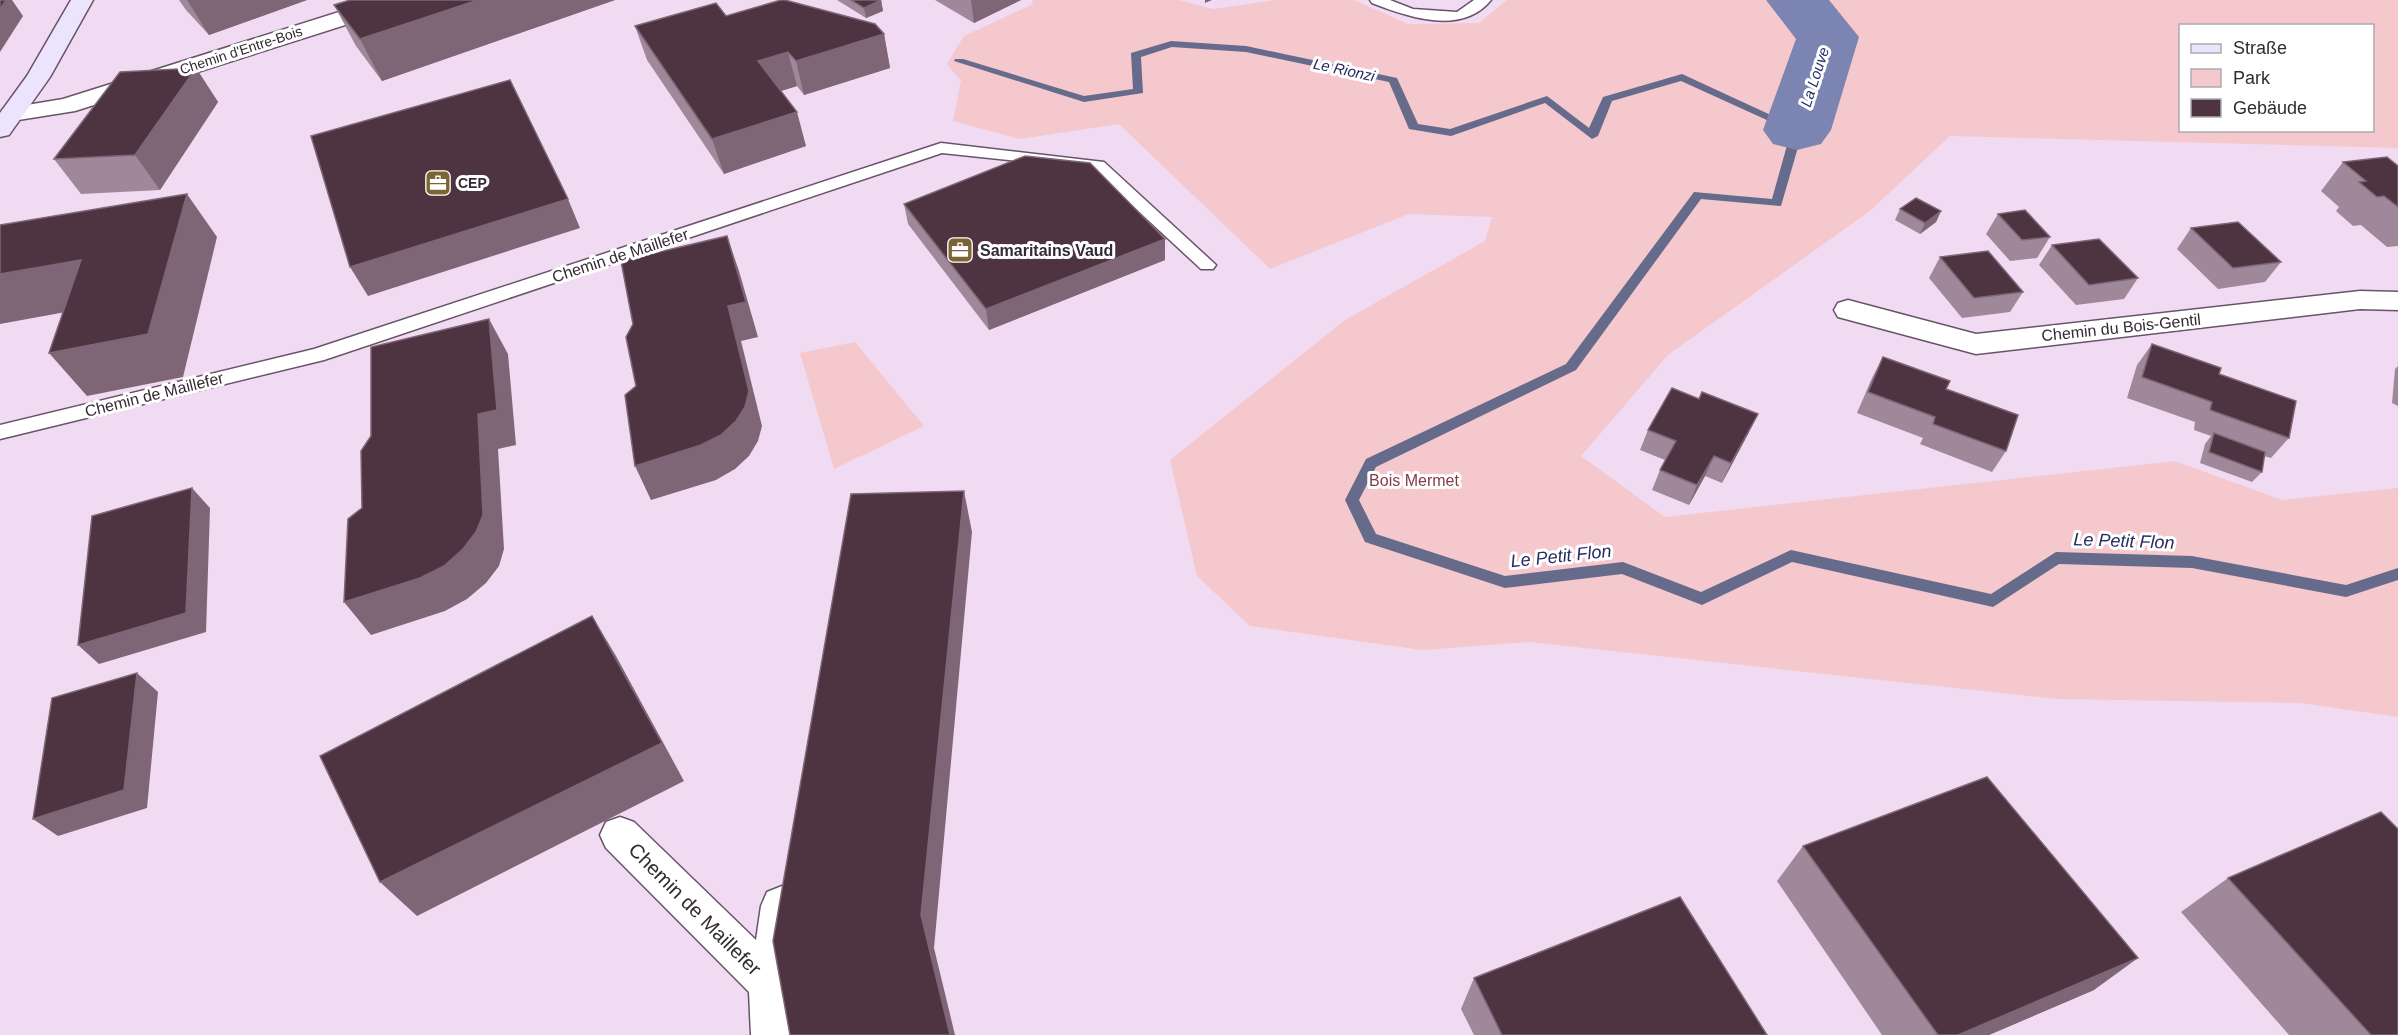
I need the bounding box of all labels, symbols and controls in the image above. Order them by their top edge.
street label: Chemin d'Entre-Bois [178,23,304,77]
legend [2179,24,2374,132]
text: Straße [2233,38,2287,58]
water label: La Louve [1797,45,1832,109]
water label: Le Rionzi [1312,55,1377,84]
text: Park [2233,68,2271,88]
text: Gebäude [2233,98,2307,118]
office icon: CEP [423,168,453,198]
place label: CEP [458,175,487,191]
street label: Chemin de Maillefer [550,225,691,286]
office icon: Samaritains Vaud [945,235,975,265]
place label: Samaritains Vaud [980,242,1113,259]
street label: Chemin du Bois-Gentil [2041,311,2202,344]
street label: Chemin de Maillefer [83,369,226,420]
park label: Bois Mermet [1369,472,1459,489]
water label: Le Petit Flon [2073,529,2175,553]
water label: Le Petit Flon [1510,541,1612,571]
street label: Chemin de Maillefer [624,838,766,980]

